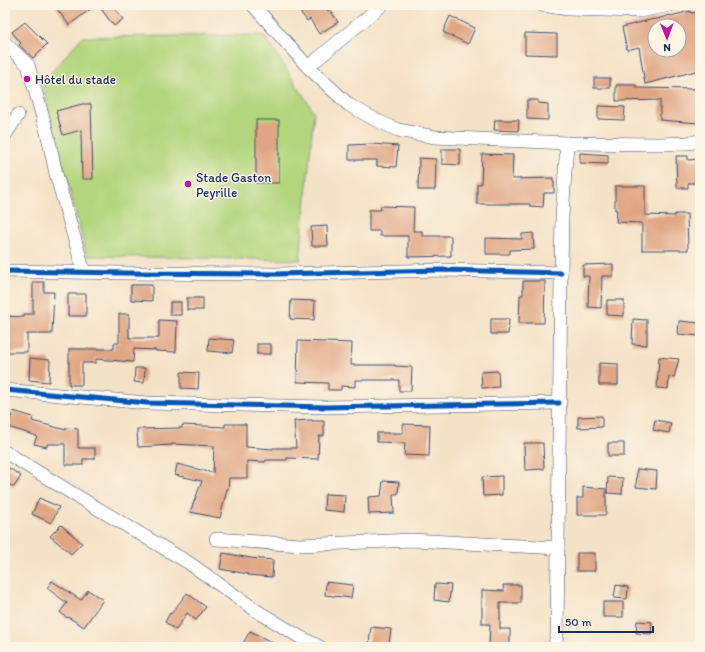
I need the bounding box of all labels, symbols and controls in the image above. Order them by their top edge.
north arrow [647,18,687,58]
text: N [663,41,671,54]
place label: Hôtel du stade [35,72,116,87]
marker: Hôtel du stade [22,74,32,84]
place label: Stade Gaston Peyrille [196,170,271,200]
marker: Stade Gaston Peyrille [183,179,193,189]
scale bar [559,608,653,634]
text: 50 m [565,615,591,629]

